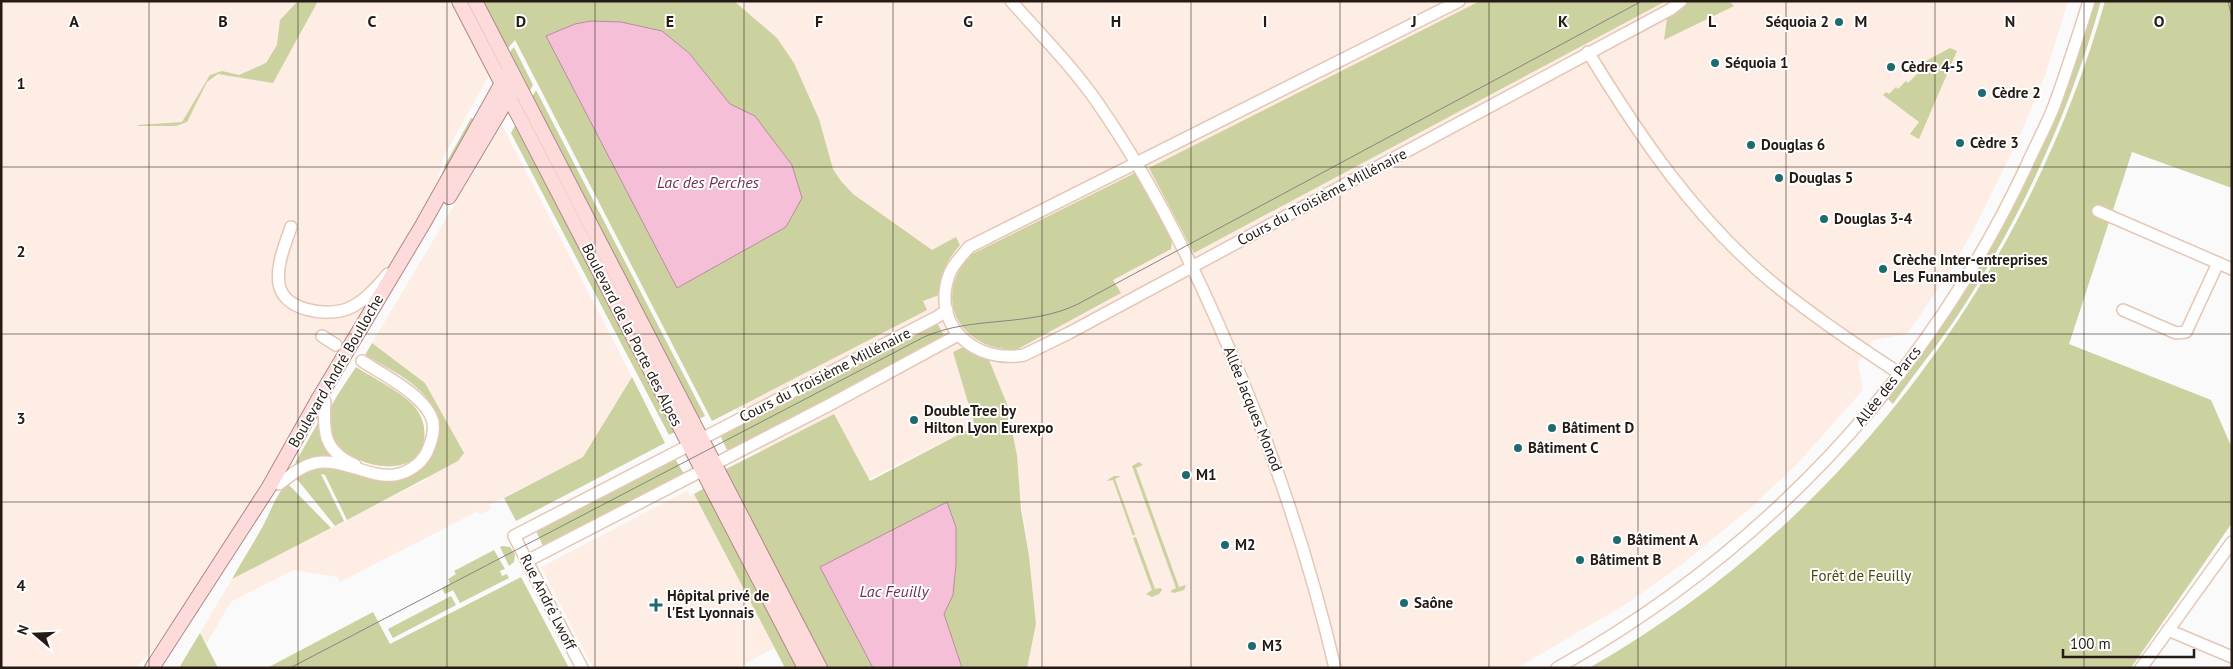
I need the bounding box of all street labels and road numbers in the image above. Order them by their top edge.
street label: Cours du Troisième Millénaire [1234,144,1410,249]
street label: Boulevard de la Porte des Alpes [578,240,687,429]
street label: Boulevard André Boulloche [284,291,387,451]
street label: Cours du Troisième Millénaire [736,323,914,426]
street label: Allée des Parcs [1851,342,1925,429]
street label: Allée Jacques Monod [1220,344,1287,474]
street label: Rue André Lwoff [516,551,581,654]

